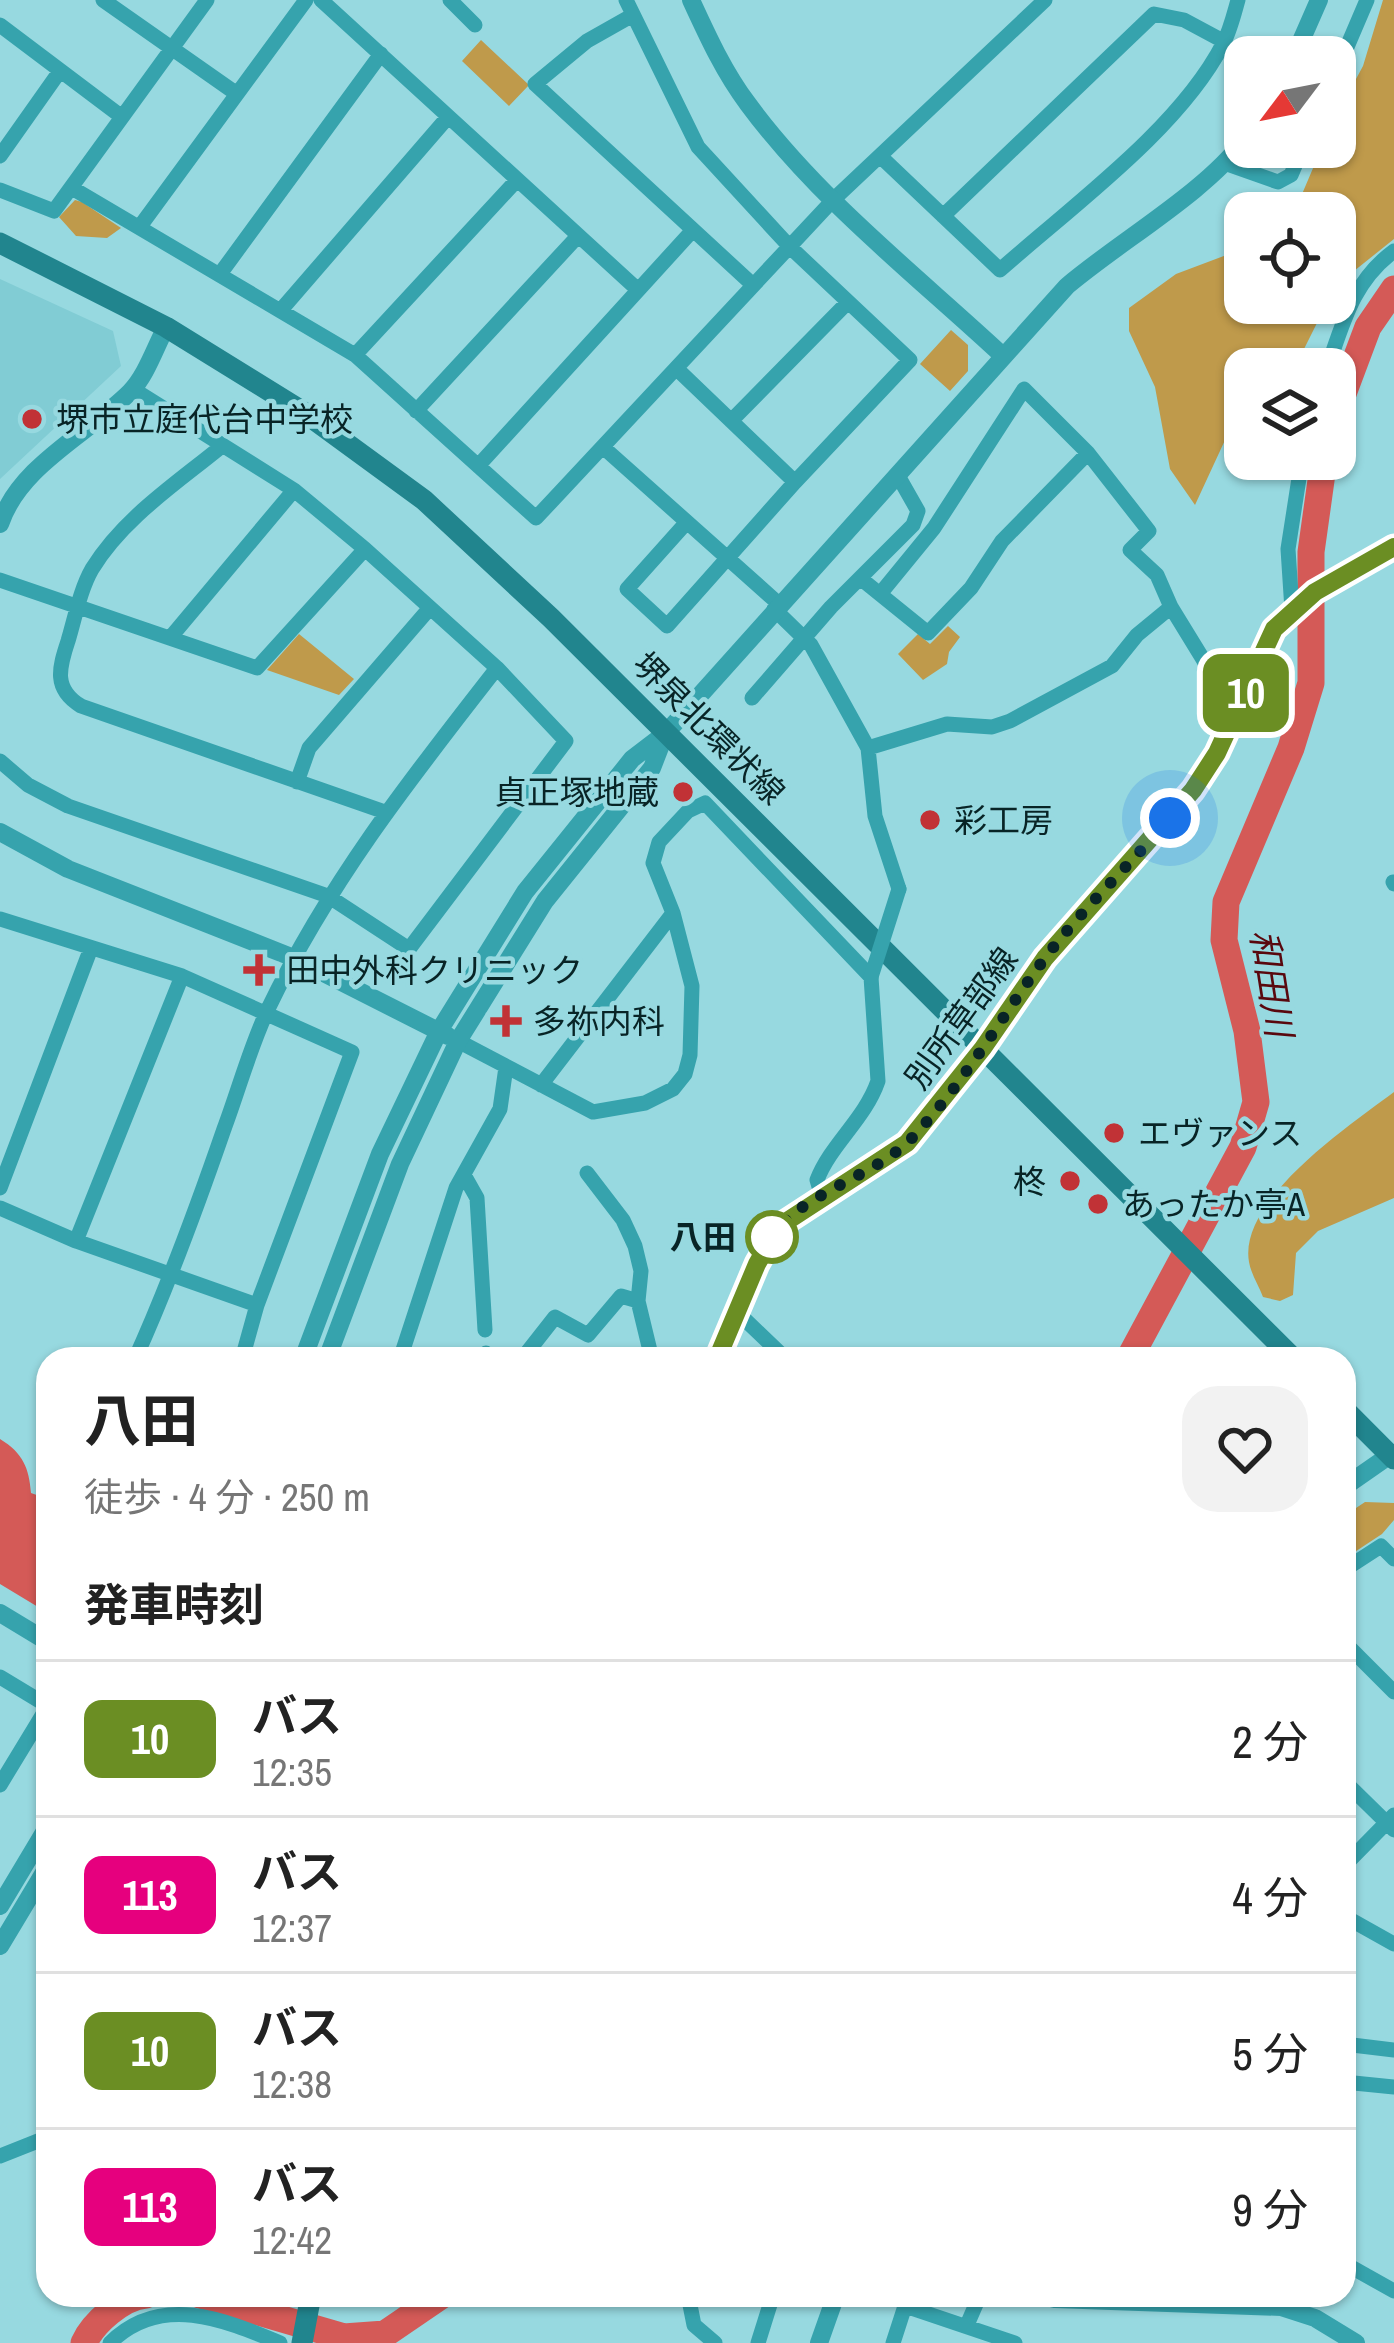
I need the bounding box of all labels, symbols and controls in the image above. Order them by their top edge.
north arrow [1224,36,1356,168]
map controls [1224,36,1356,480]
button: locate [1224,192,1356,324]
button: layers [1224,348,1356,480]
place label: 堺市立庭代台中学校 [56,397,353,441]
marker: 堺市立庭代台中学校 [19,406,45,432]
street label: 堺泉北環状線 [623,642,795,814]
line badge: 10 [1192,654,1300,732]
text: 10 [1227,665,1265,721]
place label: 貞正塚地蔵 [494,770,659,814]
marker: 貞正塚地蔵 [670,779,696,805]
your location [1140,788,1200,848]
place label: 彩工房 [954,798,1053,842]
marker: 彩工房 [917,807,943,833]
water label: 和田川 [1240,926,1305,1044]
street label: 別所草部線 [895,938,1027,1098]
place label: 田中外科クリニック [286,948,583,992]
marker: 田中外科クリニック [243,954,275,986]
place label: 多祢内科 [533,999,665,1043]
marker: 多祢内科 [490,1005,522,1037]
place label: エヴァンス [1138,1111,1302,1155]
marker: エヴァンス [1101,1120,1127,1146]
place label: 柊 [1013,1159,1046,1203]
marker: 柊 [1057,1168,1083,1194]
place label: あったか亭A [1122,1182,1306,1226]
marker: あったか亭A [1085,1191,1111,1217]
marker: 八田 [747,1212,797,1262]
place label: 八田 [670,1215,736,1259]
text: 八田 [84,1382,198,1459]
button: heart [1182,1386,1308,1512]
text: 徒歩 · 4 分 · 250 m [84,1471,370,1523]
text: 発車時刻 [84,1574,264,1635]
text: バス [252,1685,342,1746]
text: 10 [131,1711,169,1767]
text: 2 分 [1232,1711,1308,1772]
text: 12:35 [252,1746,332,1798]
text: バス [252,1841,342,1902]
text: 113 [122,1867,178,1923]
text: 4 分 [1232,1867,1308,1928]
text: 12:37 [252,1902,332,1954]
text: バス [252,1997,342,2058]
text: 10 [131,2023,169,2079]
text: 5 分 [1232,2023,1308,2084]
text: 12:38 [252,2058,332,2110]
text: バス [252,2153,342,2214]
text: 113 [122,2179,178,2235]
text: 9 分 [1232,2179,1308,2240]
text: 12:42 [252,2214,332,2266]

